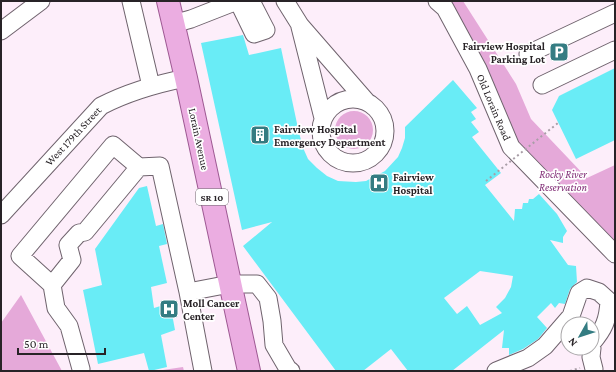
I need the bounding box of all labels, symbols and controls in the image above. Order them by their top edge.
place label: Fairview Hospital Parking Lot [463,40,546,65]
parking icon: Fairview Hospital Parking Lot [548,41,570,63]
street label: Old Lorain Road [475,72,513,142]
street label: West 179th Street [43,104,104,168]
street label: Lorain Avenue [187,107,211,171]
place label: Fairview Hospital Emergency Department [274,123,385,148]
building icon: Fairview Hospital Emergency Department [249,124,271,146]
park label: Rocky River Reservation [539,168,588,193]
place label: Fairview Hospital [393,171,434,196]
hospital icon: Fairview Hospital [368,172,390,194]
road number: SR 10 [196,189,228,205]
place label: Moll Cancer Center [183,297,240,322]
hospital icon: Moll Cancer Center [158,298,180,320]
north arrow [560,316,600,356]
scale bar [18,330,105,356]
text: N [565,335,579,349]
text: 50 m [24,337,49,351]

